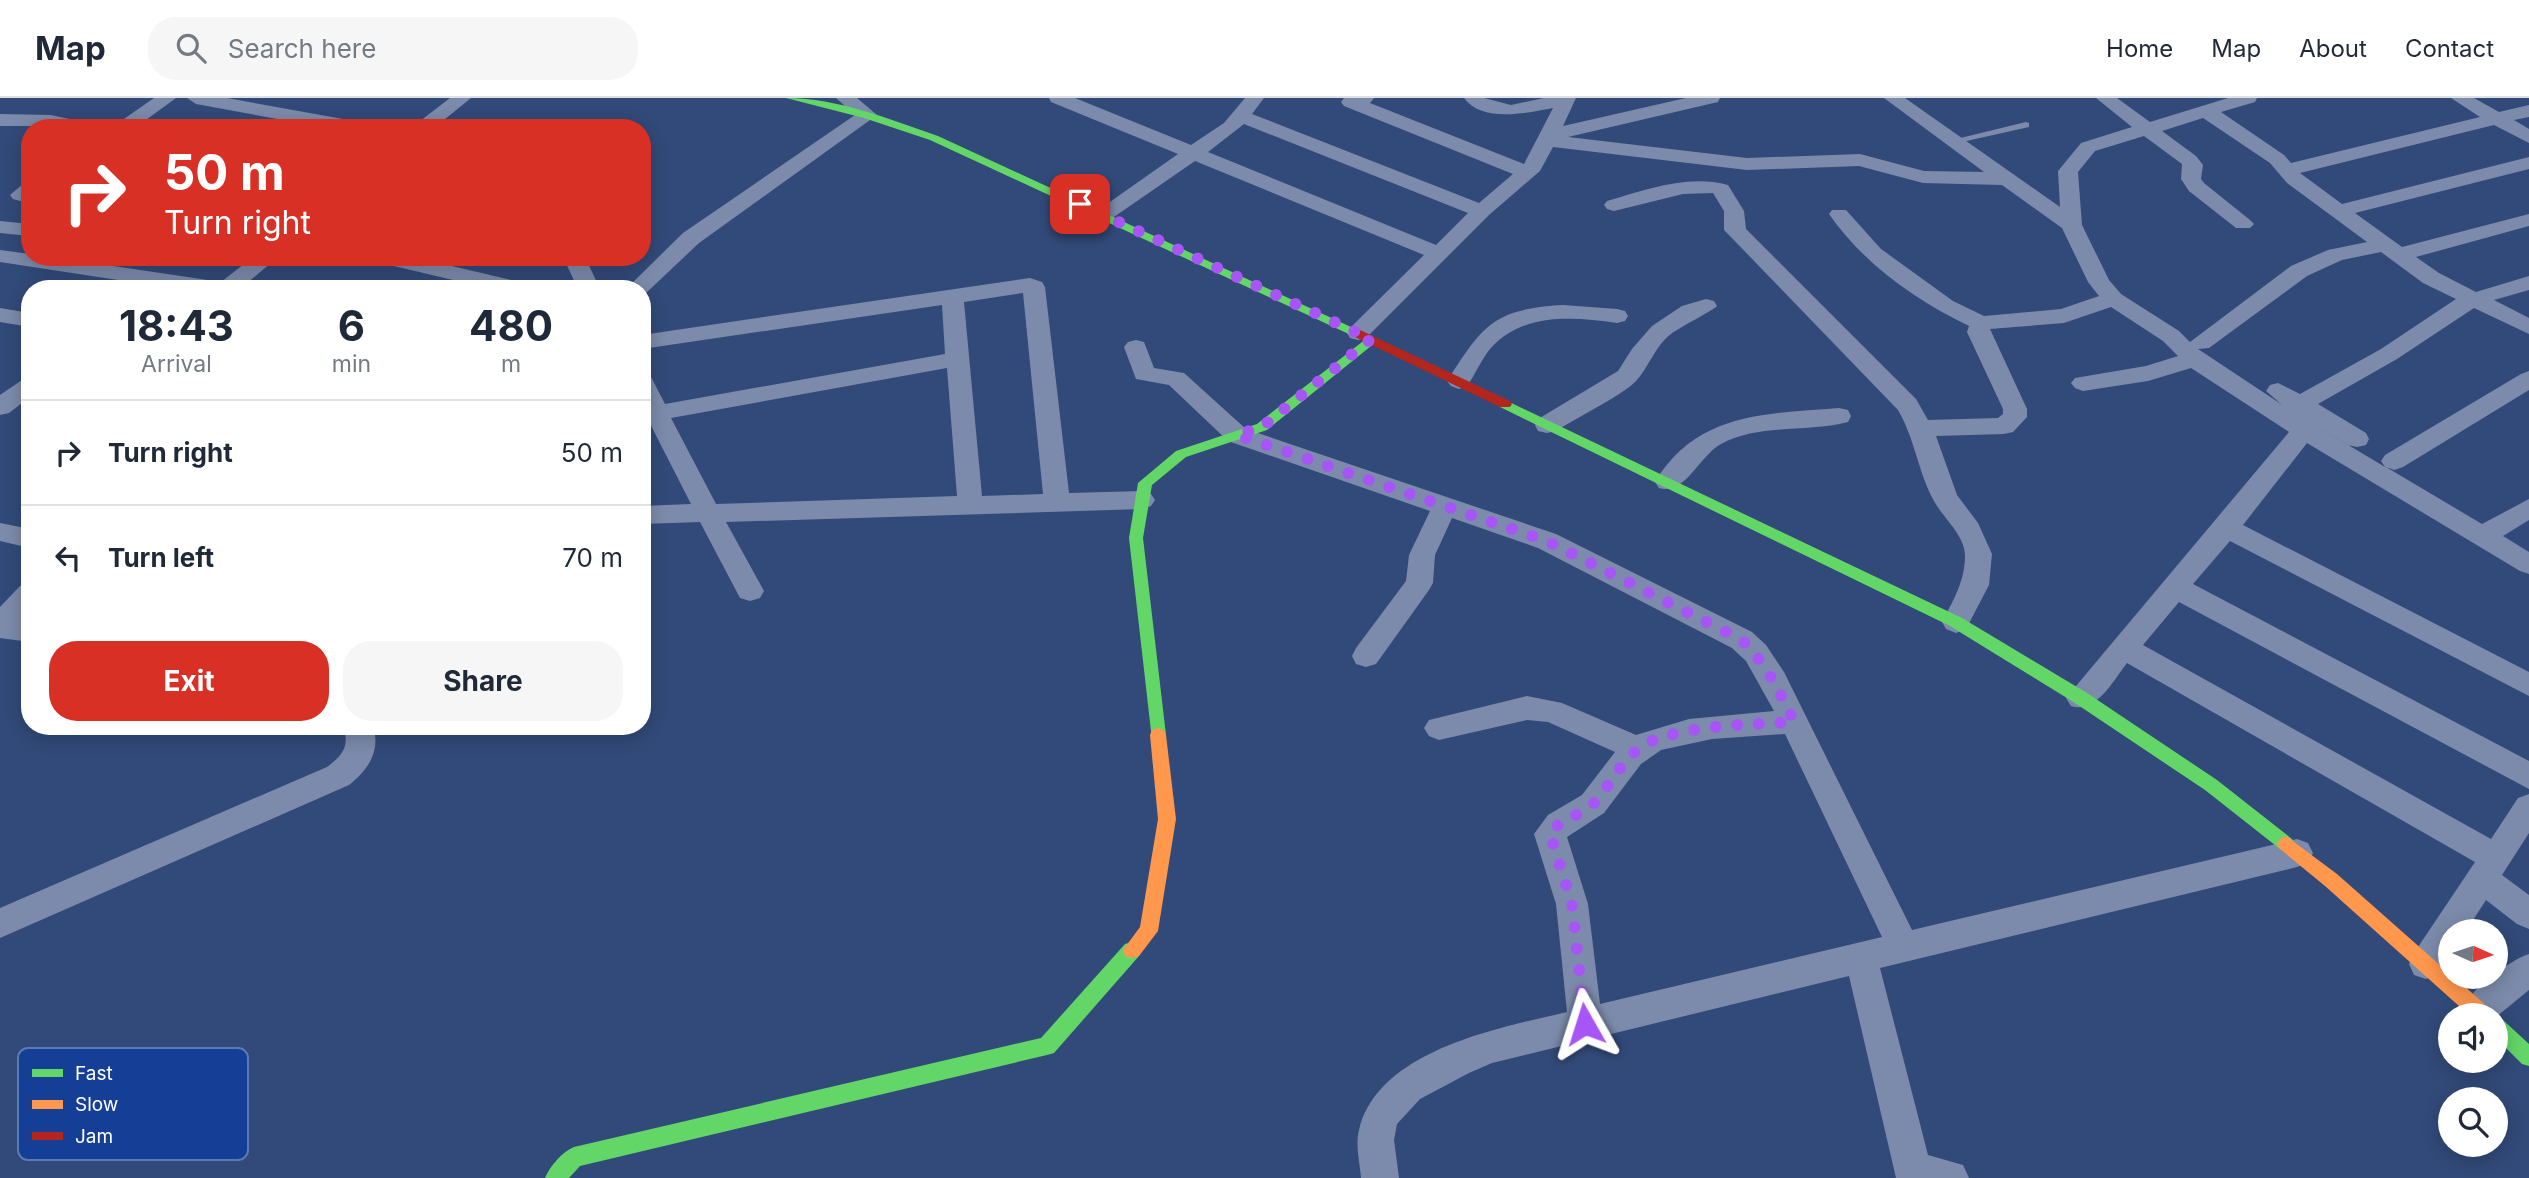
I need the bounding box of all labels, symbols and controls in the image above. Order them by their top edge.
search box [148,17,638,80]
text: Map [35,28,106,68]
icon: search [172,29,210,67]
text: Search here [228,33,376,64]
text: Home [2106,34,2173,63]
text: Map [2211,34,2261,63]
text: About [2299,34,2367,63]
text: Contact [2405,34,2494,63]
text: 50 m [164,143,285,202]
icon: right [49,147,140,238]
pin [1050,174,1110,234]
icon: arrive [1061,185,1099,223]
text: Turn right [164,203,311,242]
text: 18:43 [119,300,234,351]
text: 6 [338,300,365,351]
text: 480 [469,300,553,351]
text: Arrival [141,350,212,378]
text: min [332,350,371,378]
text: m [501,350,521,378]
icon: right [49,434,87,472]
text: Turn right [108,437,233,468]
text: 50 m [561,437,623,468]
icon: left [49,539,87,577]
text: Turn left [108,542,214,573]
text: 70 m [562,542,623,573]
button: Exit [49,641,329,721]
button: Share [343,641,623,721]
north arrow [2438,919,2508,989]
map controls [2438,919,2508,1157]
position arrow [1548,987,1622,1061]
button: sound [2438,1003,2508,1073]
legend [18,1048,248,1160]
text: Fast [75,1062,113,1085]
button: search [2438,1087,2508,1157]
text: Slow [75,1093,118,1116]
text: Jam [75,1125,113,1148]

